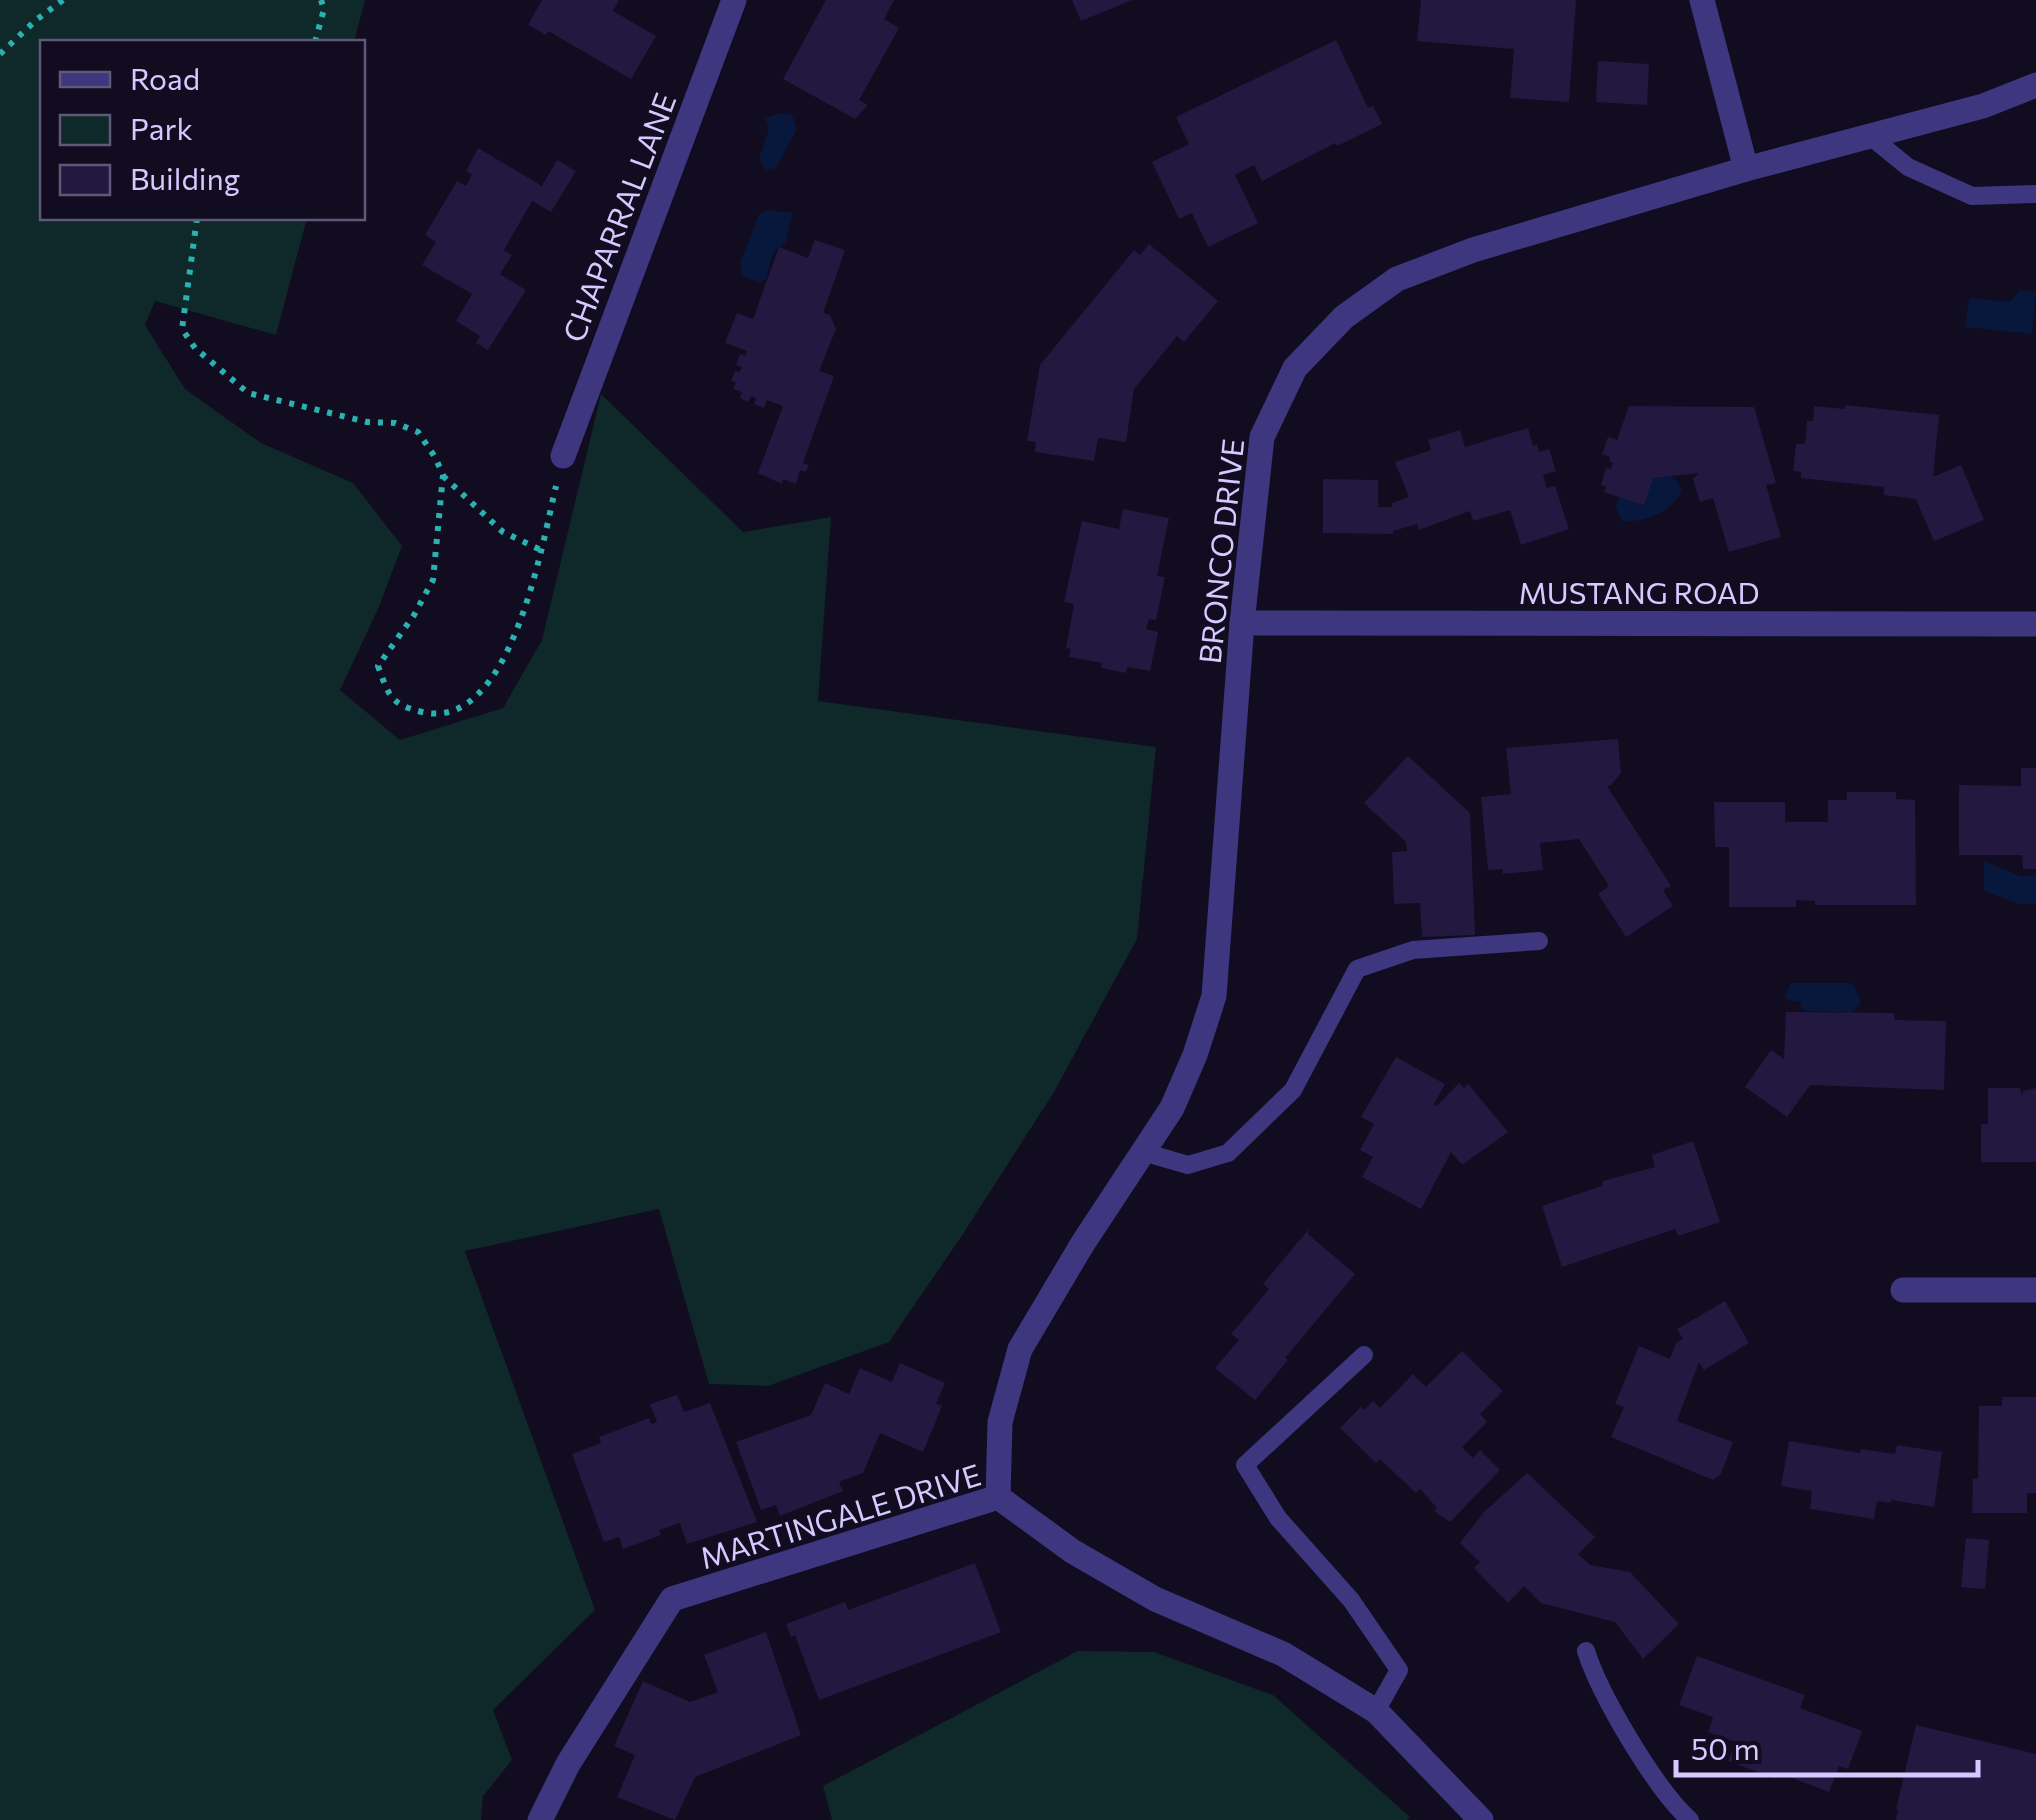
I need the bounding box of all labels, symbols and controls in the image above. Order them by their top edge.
legend [40,40,365,220]
text: Road [130,59,200,96]
street label: CHAPARRAL LANE [553,87,683,347]
text: Park [130,109,193,146]
text: Building [130,159,240,196]
street label: BRONCO DRIVE [1190,437,1250,665]
street label: MUSTANG ROAD [1518,573,1760,610]
street label: MARTINGALE DRIVE [695,1455,985,1575]
scale bar [1676,1715,1978,1777]
text: 50 m [1691,1729,1760,1766]

